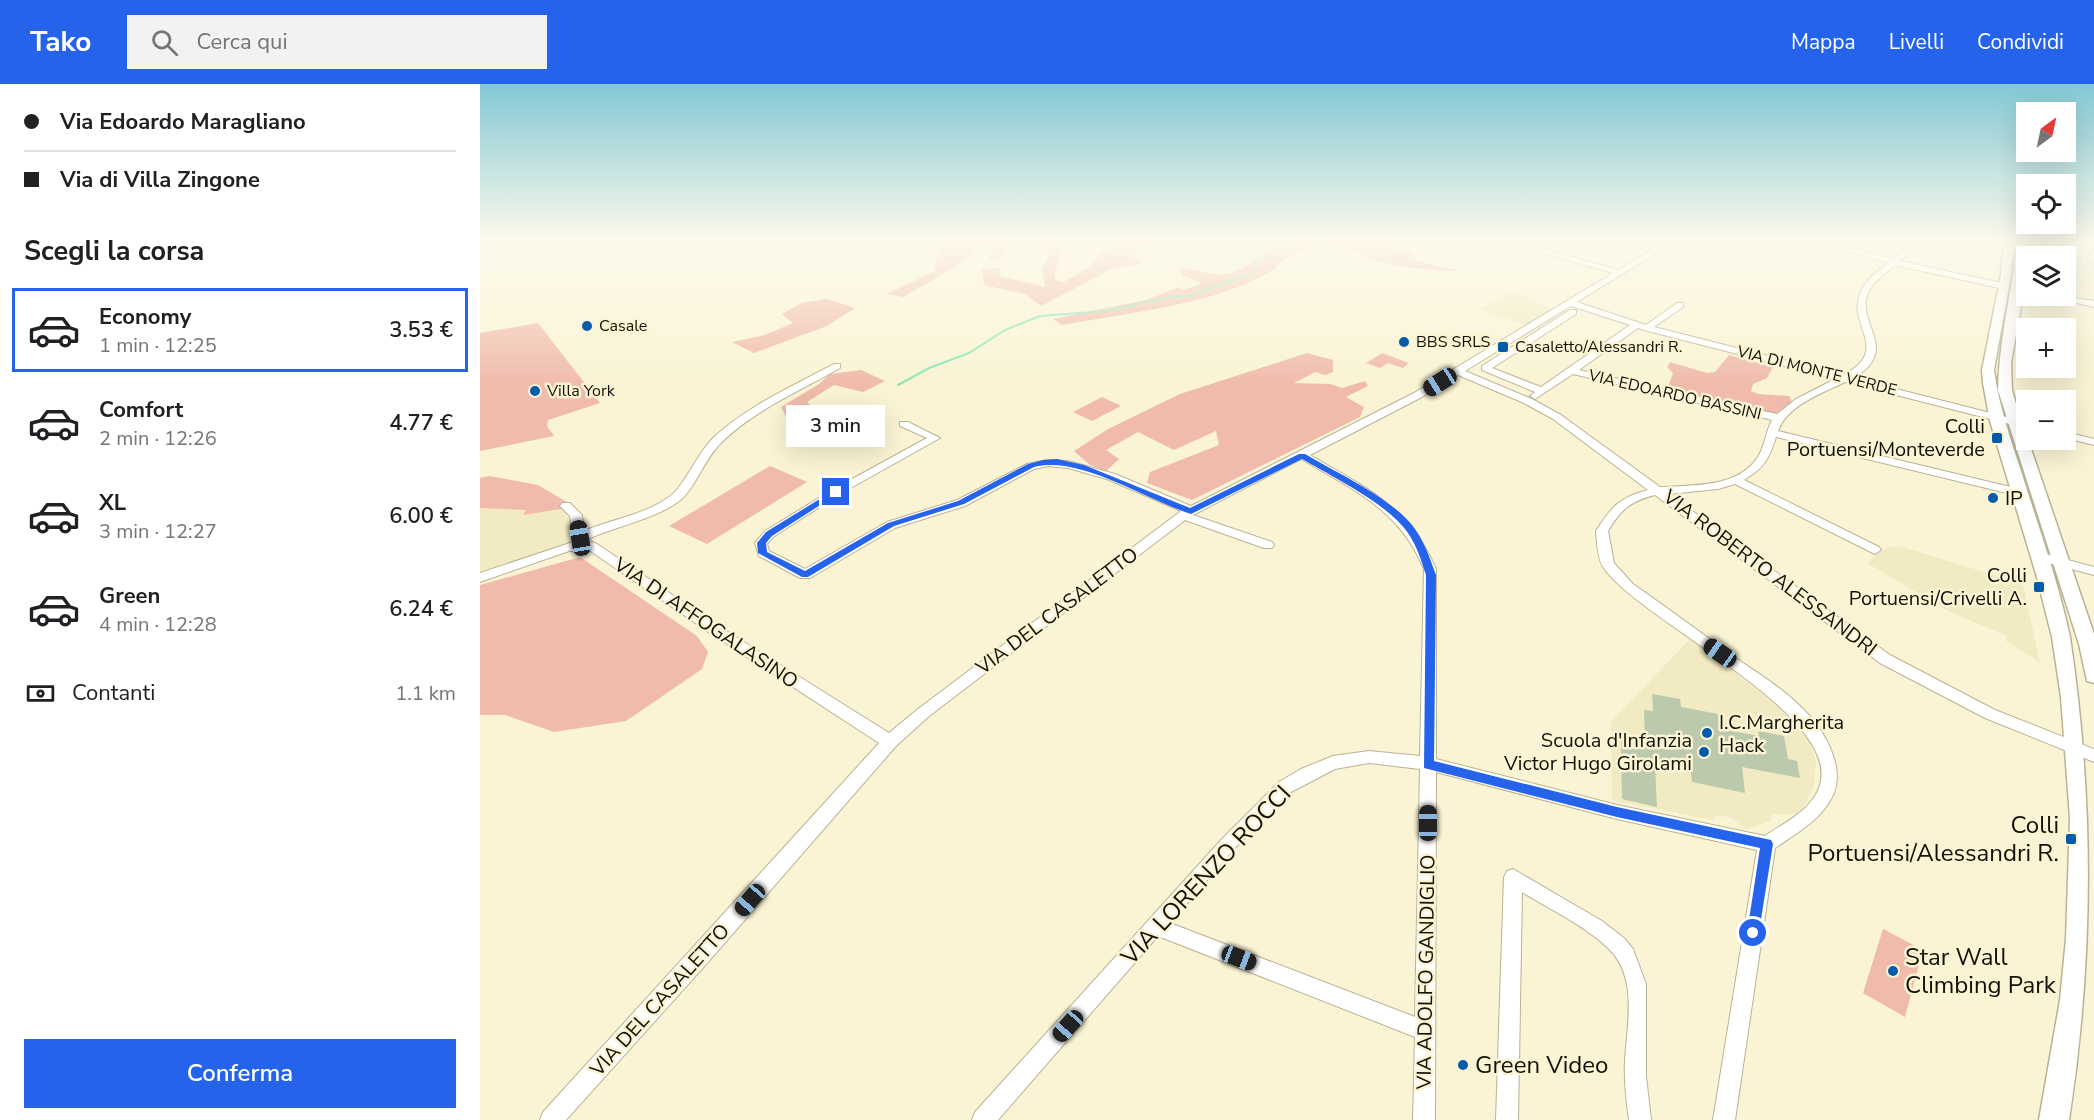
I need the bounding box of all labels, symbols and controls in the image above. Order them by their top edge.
search box [127,15,547,69]
text: Tako [30,23,91,61]
icon: search [148,26,181,59]
text: Cerca qui [196,27,288,57]
text: Mappa [1791,28,1856,56]
text: Livelli [1889,28,1944,56]
text: Condividi [1977,28,2064,56]
north arrow [2016,102,2076,162]
map controls [2016,102,2076,450]
text: Via Edoardo Maragliano [60,107,306,137]
text: Via di Villa Zingone [60,165,260,195]
button: locate [2016,174,2076,234]
text: Scegli la corsa [24,233,204,270]
button: layers [2016,246,2076,306]
text: Economy [99,302,191,332]
icon: car [27,303,81,357]
text: 3.53 € [389,315,453,345]
place label: Casale [599,315,647,337]
button: + [2016,318,2076,378]
marker: Casale [580,319,594,333]
place label: BBS SRLS [1416,331,1491,353]
text: 1 min · 12:25 [99,332,217,359]
marker: BBS SRLS [1397,335,1411,349]
place label: Casaletto/Alessandri R. [1515,336,1682,358]
marker: Casaletto/Alessandri R. [1496,340,1510,354]
street label: VIA DI MONTE VERDE [1734,340,1899,402]
street label: VIA EDOARDO BASSINI [1585,364,1764,426]
car [1420,365,1460,399]
place label: Villa York [546,380,616,402]
marker: Villa York [528,384,542,398]
button: − [2016,390,2076,450]
text: Comfort [99,395,183,425]
icon: car [27,396,81,450]
callout: 3 min [786,405,886,447]
text: 4.77 € [389,408,453,438]
text: 3 min [810,412,861,439]
place label: Colli Portuensi/Monteverde [1787,413,1985,463]
text: 2 min · 12:26 [99,425,217,452]
marker: Colli Portuensi/Monteverde [1990,431,2004,445]
route end [822,478,849,505]
street label: VIA ROBERTO ALESSANDRI [1657,483,1882,662]
place label: IP [2005,485,2023,512]
text: XL [99,488,126,518]
icon: car [27,489,81,543]
marker: IP [1986,491,2000,505]
text: 6.00 € [389,501,453,531]
text: 3 min · 12:27 [99,518,217,545]
car [568,519,592,557]
street label: VIA DEL CASALETTO [970,541,1144,682]
street label: VIA DI AFFOGALASINO [608,551,803,695]
place label: Colli Portuensi/Crivelli A. [1849,562,2027,612]
marker: Colli Portuensi/Crivelli A. [2032,580,2046,594]
text: Green [99,581,160,611]
icon: car [27,582,81,636]
text: 6.24 € [389,594,453,624]
text: 4 min · 12:28 [99,611,217,638]
car [1700,635,1740,671]
icon: cash [24,677,57,710]
text: Contanti [72,678,155,708]
text: 1.1 km [395,680,456,707]
place label: I.C.Margherita Hack [1719,709,1844,759]
marker: I.C.Margherita Hack [1700,726,1714,740]
place label: Scuola d'Infanzia Victor Hugo Girolami [1503,727,1692,777]
marker: Scuola d'Infanzia Victor Hugo Girolami [1697,745,1711,759]
street label: VIA LORENZO ROCCI [1113,778,1298,973]
car [1419,805,1437,841]
place label: Colli Portuensi/Alessandri R. [1807,809,2059,869]
marker: Colli Portuensi/Alessandri R. [2064,832,2078,846]
street label: VIA ADOLFO GANDIGLIO [1410,854,1442,1091]
car [731,881,769,919]
street label: VIA DEL CASALETTO [584,918,736,1083]
route start [1739,919,1766,946]
place label: Star Wall Climbing Park [1905,941,2057,1001]
car [1219,943,1259,973]
marker: Star Wall Climbing Park [1886,964,1900,978]
car [1049,1007,1087,1045]
button: Conferma [24,1039,456,1108]
place label: Green Video [1475,1049,1608,1081]
marker: Green Video [1456,1058,1470,1072]

